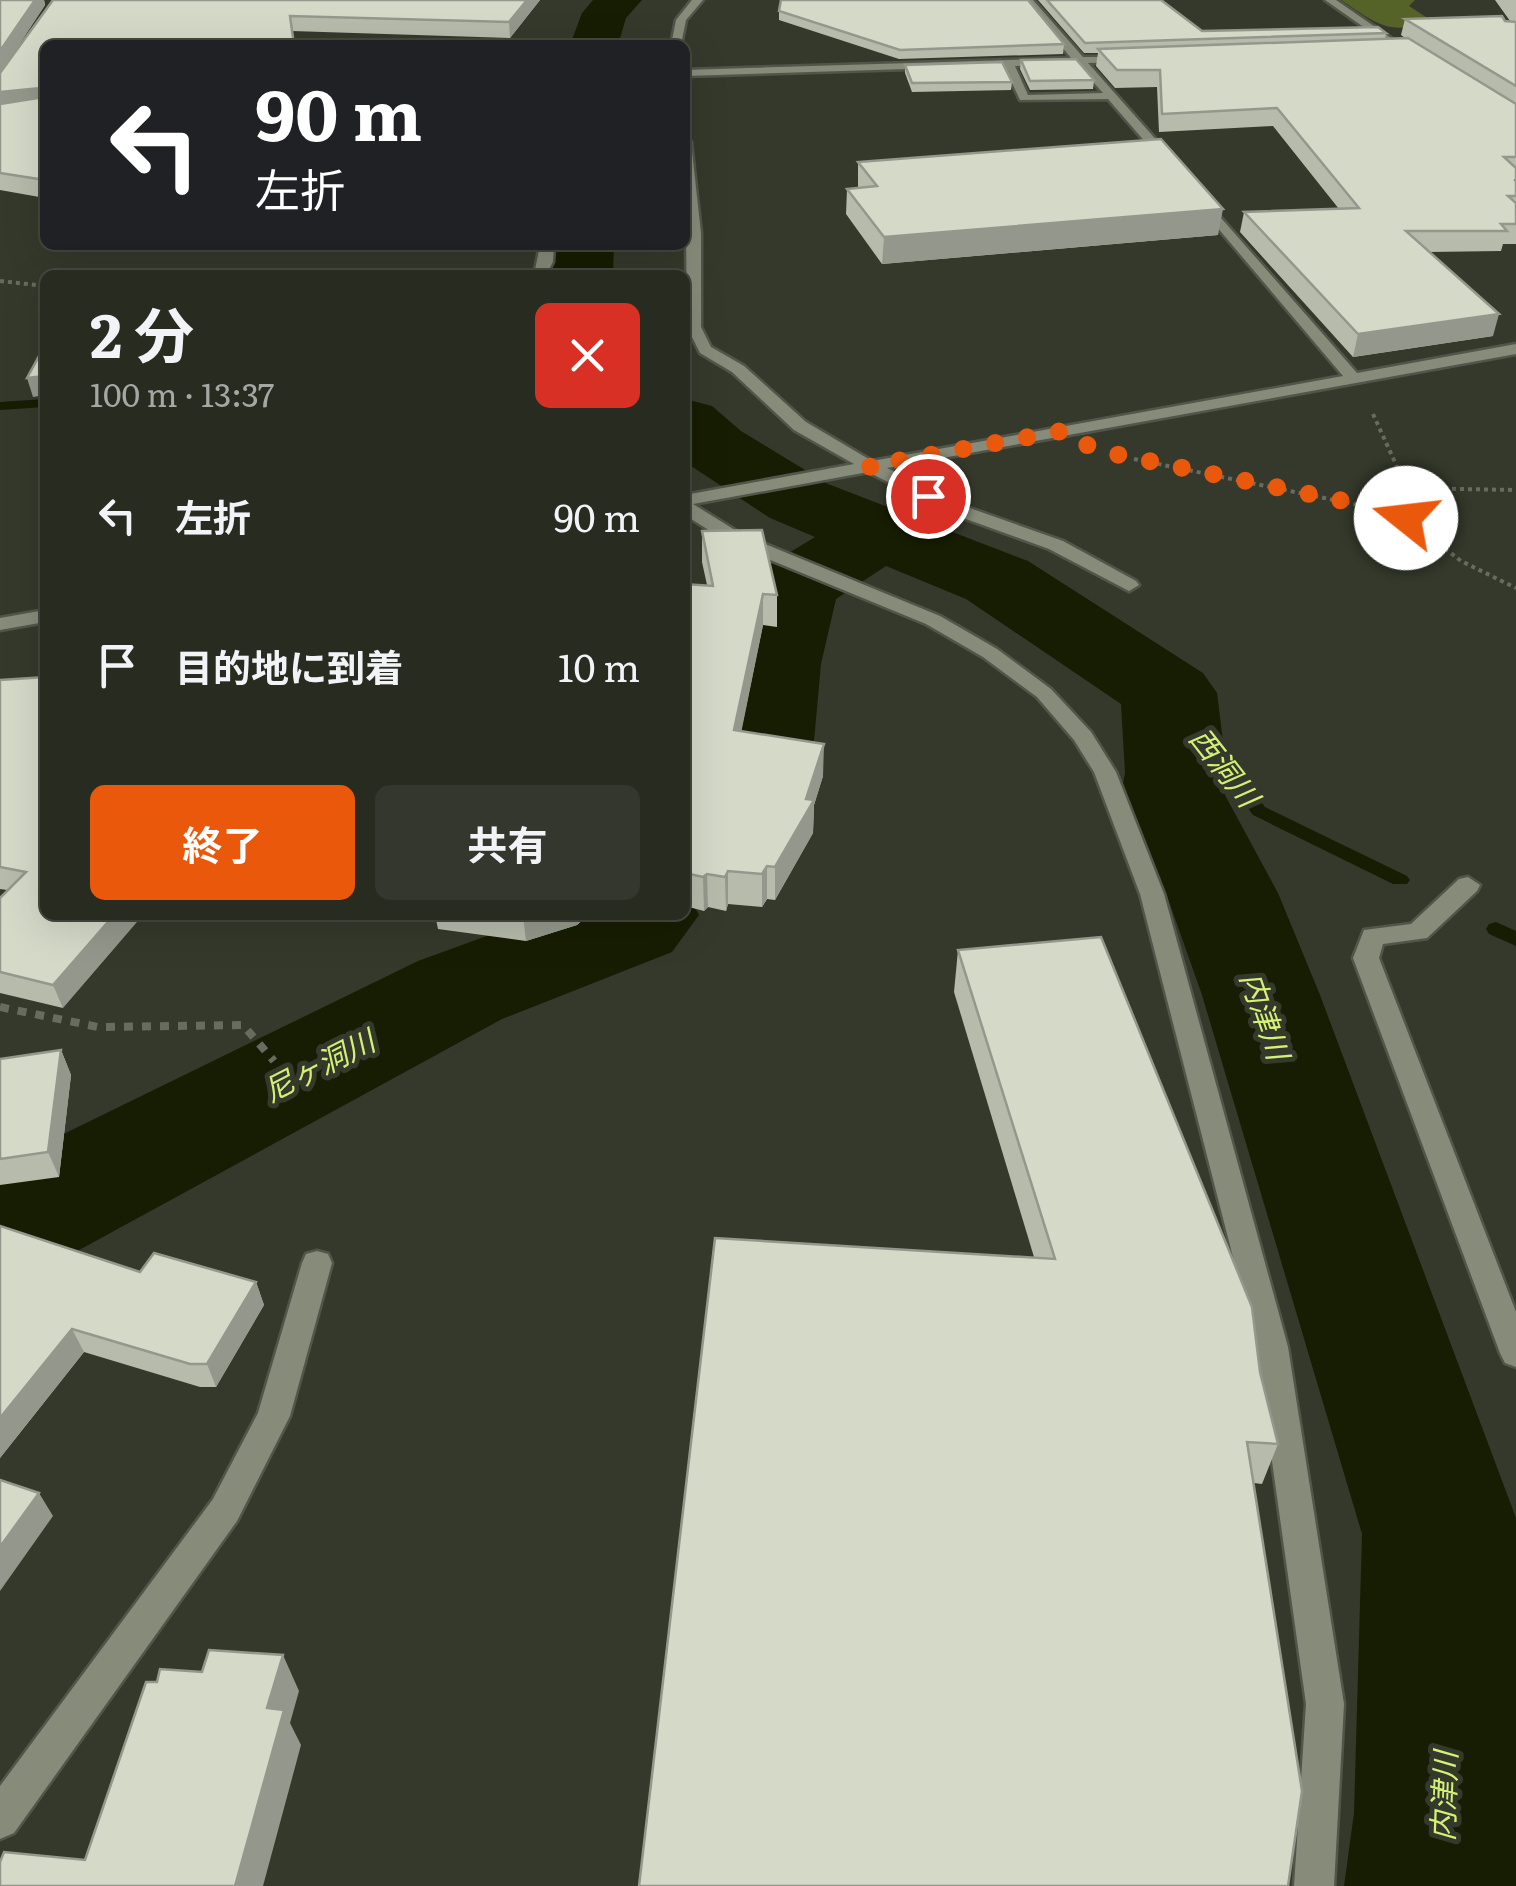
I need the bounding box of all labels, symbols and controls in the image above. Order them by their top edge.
text: 90 m [255,59,422,163]
icon: left [90,80,220,210]
text: 左折 [255,154,345,221]
text: 2 分 [90,287,194,376]
button: close [535,303,640,408]
text: 100 m · 13:37 [90,369,274,417]
pin [886,454,971,539]
position arrow [1354,466,1458,570]
icon: arrive [901,469,956,524]
text: 左折 [175,487,251,544]
text: 90 m [554,487,640,544]
icon: left [90,488,145,543]
text: 目的地に到着 [175,637,403,694]
text: 10 m [558,637,640,694]
icon: arrive [90,638,145,693]
water label: 西洞川 [1181,717,1273,817]
button: 終了 [90,785,355,900]
button: 共有 [375,785,640,900]
water label: 内津川 [1232,965,1303,1068]
water label: 尼ヶ洞川 [255,1016,384,1111]
water label: 内津川 [1418,1747,1466,1842]

